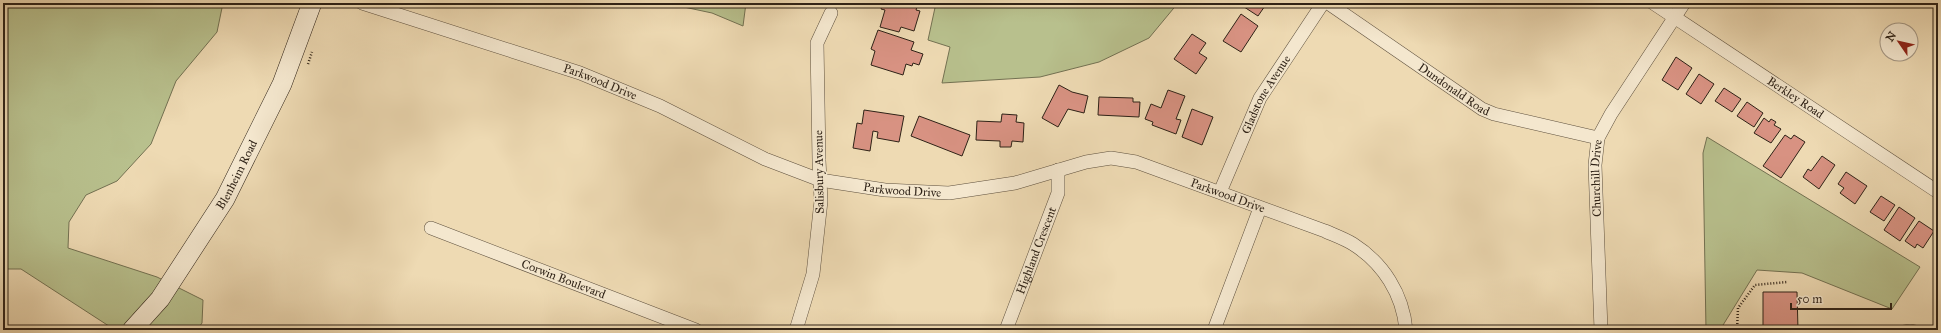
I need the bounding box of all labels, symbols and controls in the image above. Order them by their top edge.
north arrow [1879,22,1919,62]
text: N [1883,29,1899,44]
street label: Gladstone Avenue [1239,53,1293,136]
street label: Dundonald Road [1416,60,1492,118]
street label: Parkwood Drive [562,61,639,103]
street label: Berkley Road [1765,74,1826,121]
street label: Salisbury Avenue [811,130,827,214]
street label: Blenheim Road [213,138,260,212]
street label: Churchill Drive [1588,139,1605,217]
street label: Parkwood Drive [1189,176,1267,216]
street label: Parkwood Drive [862,180,942,200]
street label: Highland Crescent [1013,204,1059,296]
street label: Corwin Boulevard [519,256,608,302]
scale bar [1791,285,1891,311]
text: 50 m [1797,292,1822,306]

